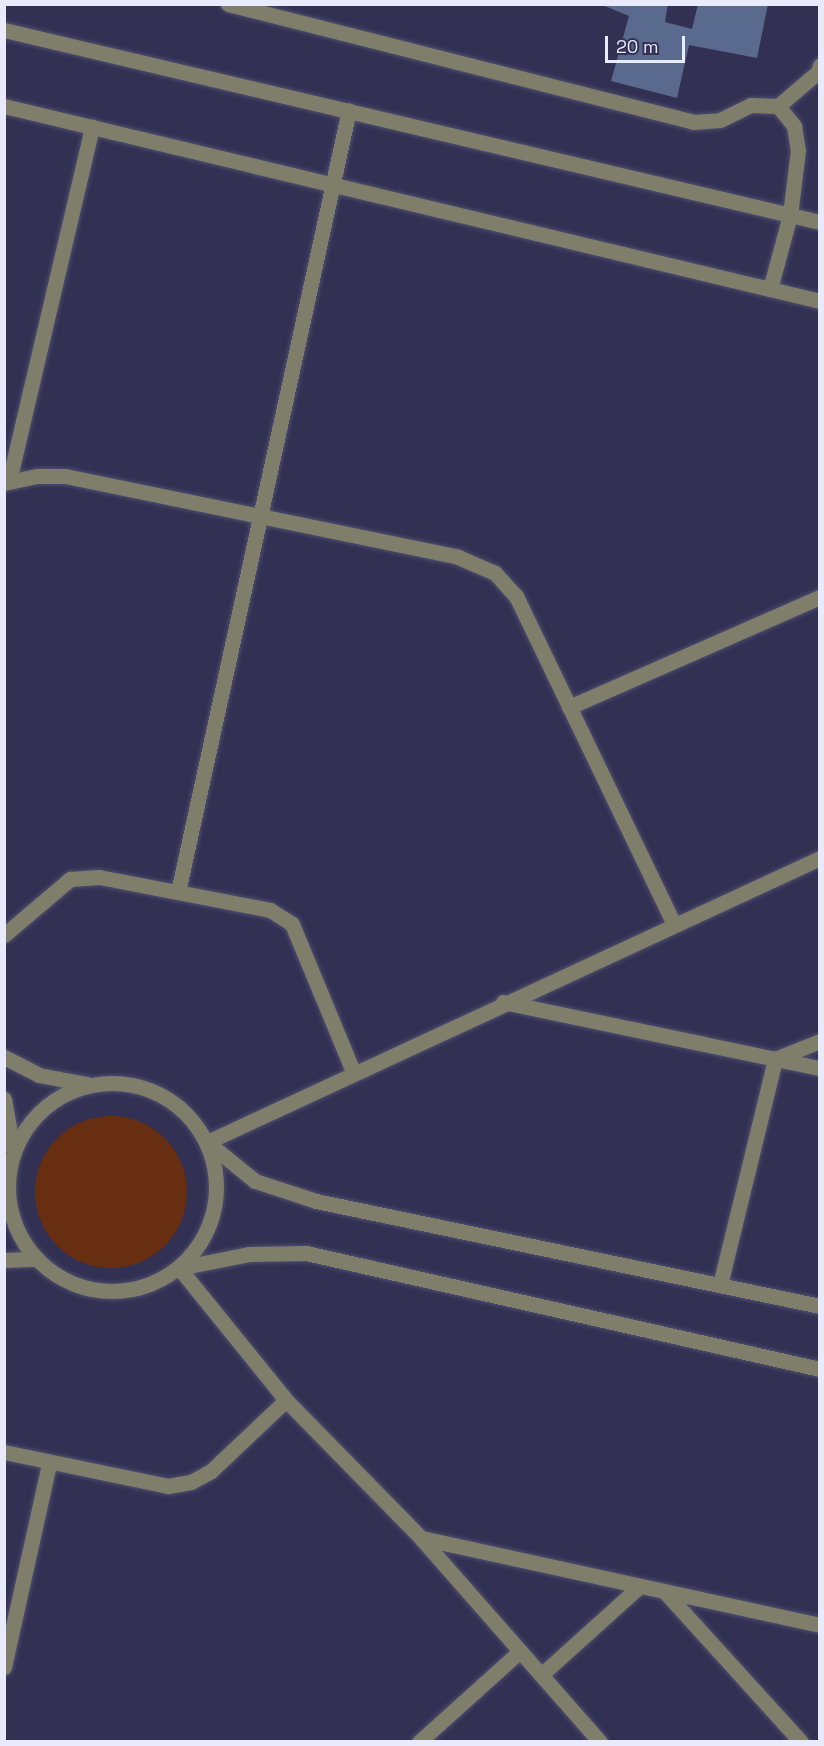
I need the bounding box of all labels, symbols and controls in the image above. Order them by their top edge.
scale bar [608,24,688,62]
text: 20 m [616,35,659,58]

